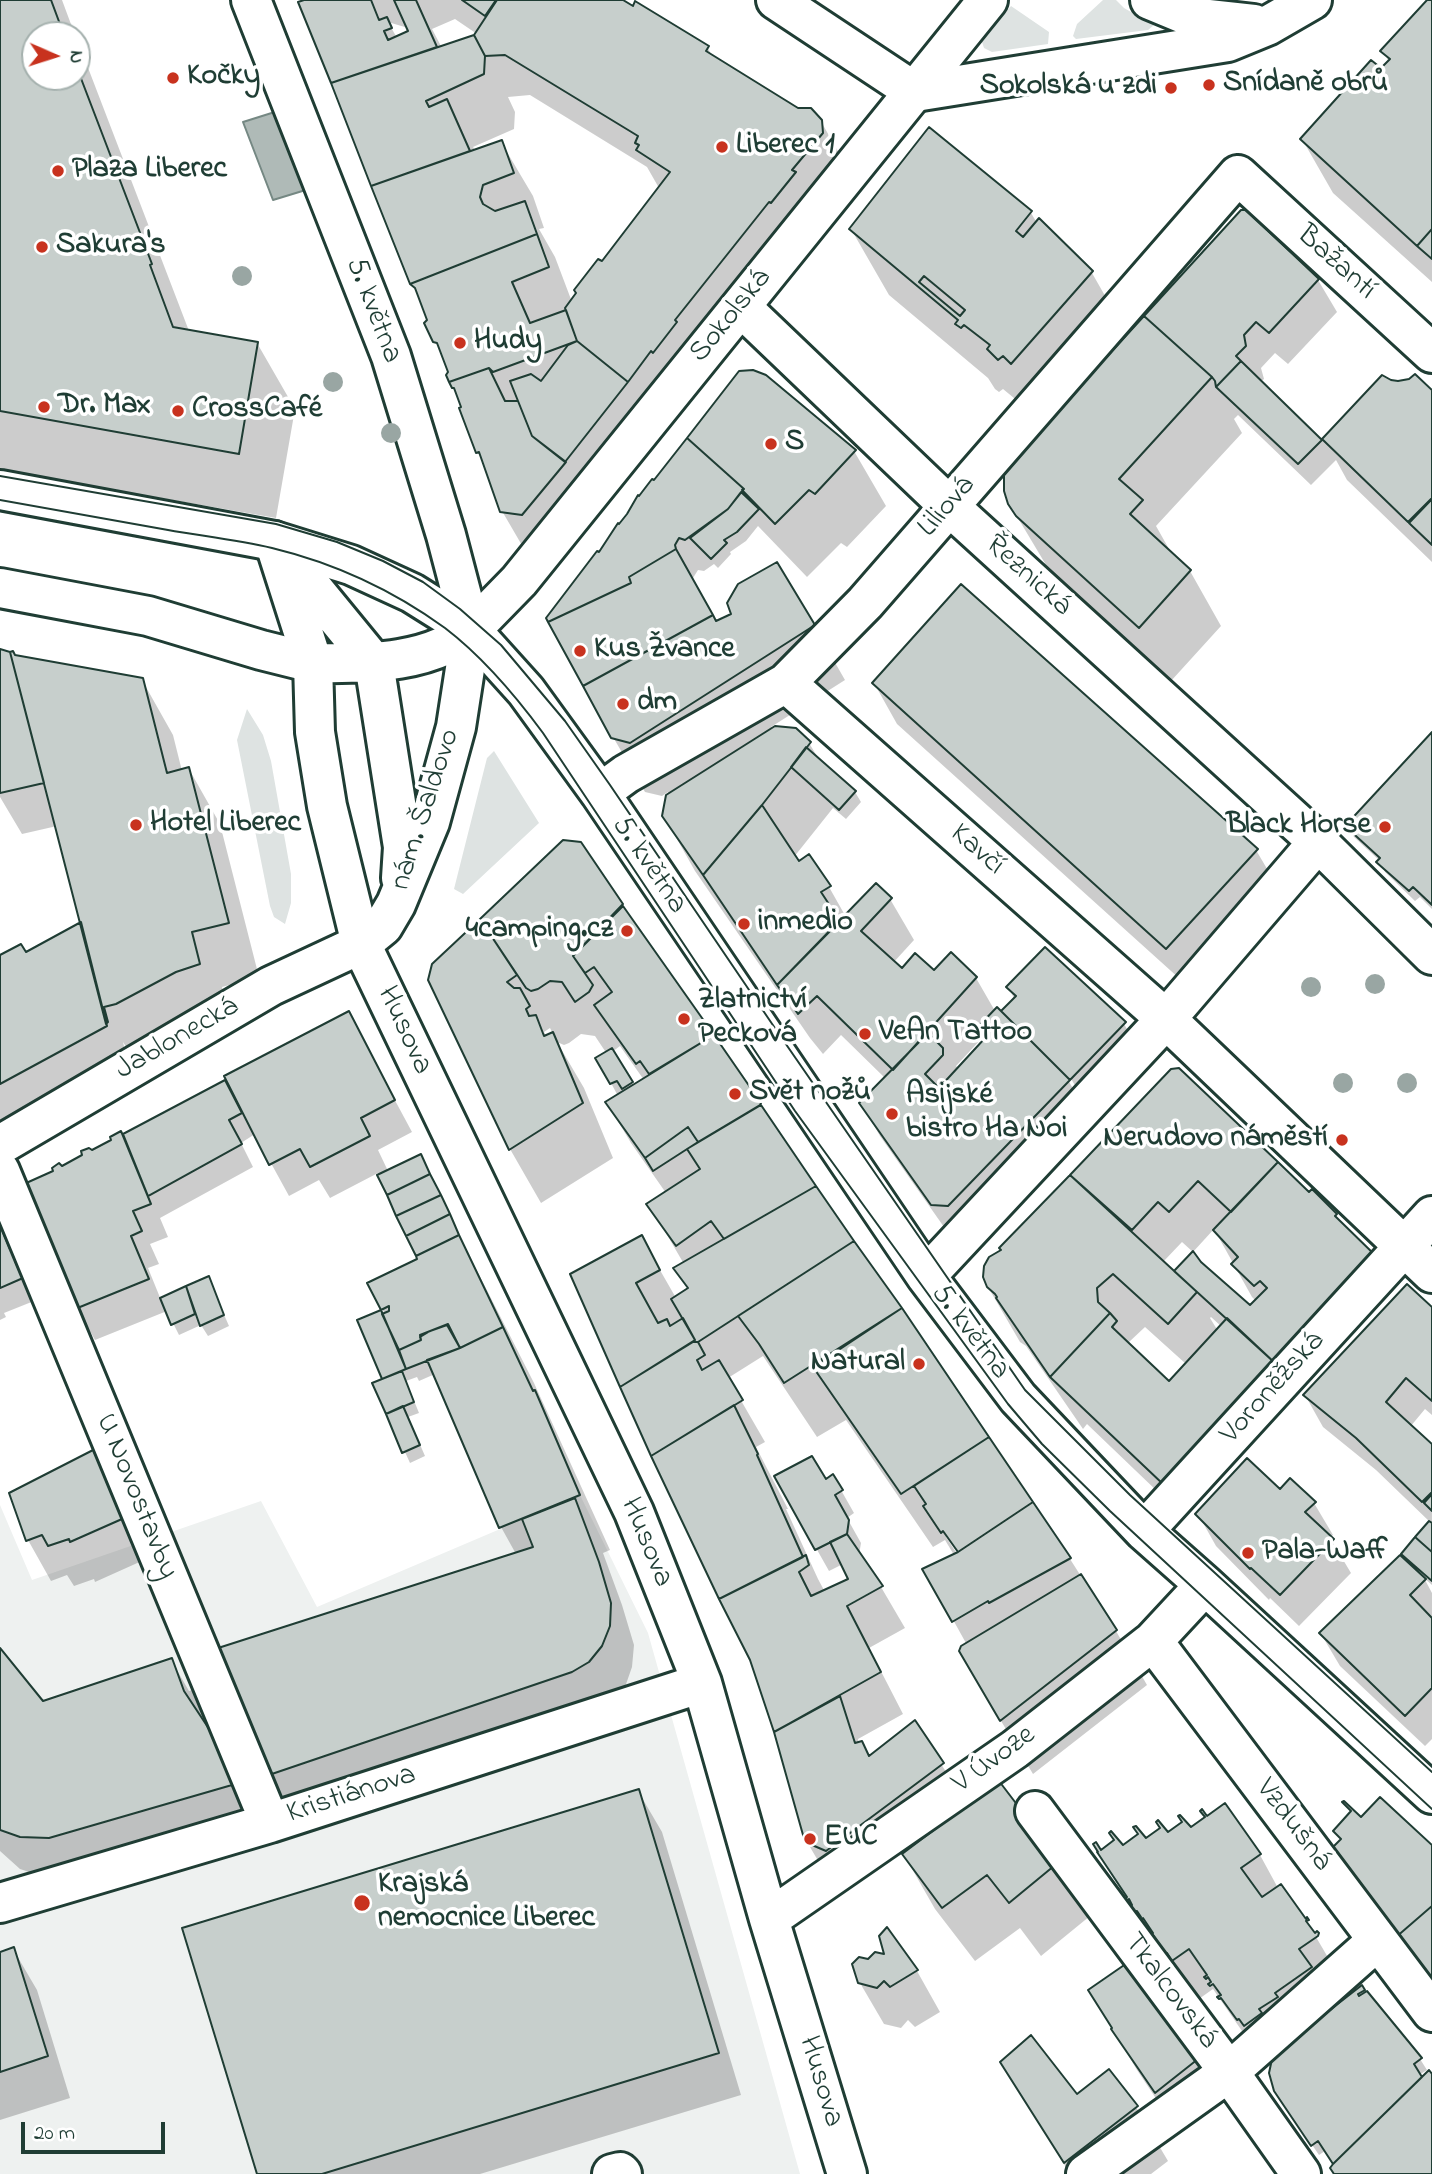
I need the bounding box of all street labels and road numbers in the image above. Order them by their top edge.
street label: Bažantí [1287,219,1383,309]
street label: 5. května [335,253,409,369]
street label: Sokolská [683,263,781,371]
street label: Liliová [912,470,984,546]
street label: Řeznická [976,529,1078,625]
street label: nám. Šaldovo [384,725,470,895]
street label: 5. května [602,810,694,922]
street label: Kavčí [941,817,1011,885]
street label: Husova [367,981,439,1081]
street label: Jablonecká [110,990,246,1090]
street label: 5. května [922,1278,1016,1388]
street label: Voroněžská [1214,1325,1334,1453]
street label: U Novostavby [86,1409,184,1585]
street label: Husova [610,1493,680,1593]
street label: V Úvoze [946,1719,1044,1803]
street label: Kristiánova [283,1758,421,1834]
street label: Vzdušná [1246,1773,1338,1879]
street label: Tkalcovská [1114,1927,1224,2057]
street label: Husova [788,2032,850,2132]

